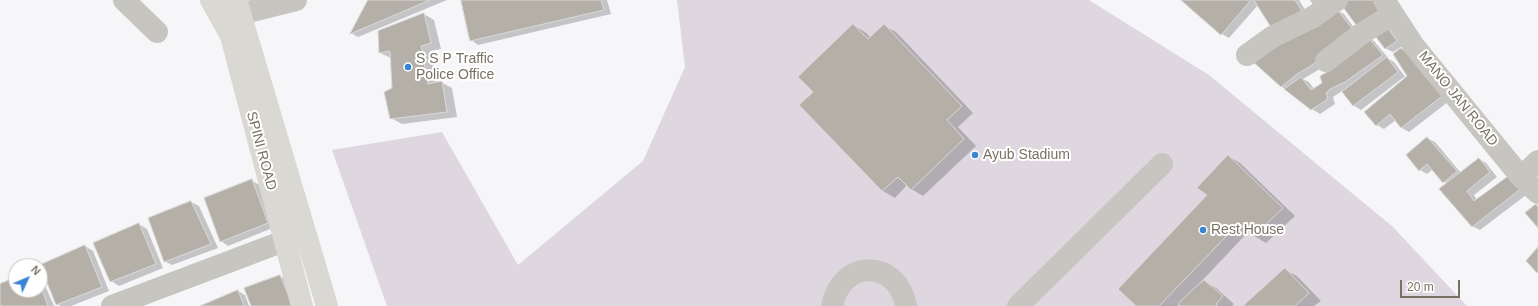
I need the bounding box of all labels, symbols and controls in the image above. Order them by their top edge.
street label: MANO JAN ROAD [1415,48,1501,150]
place label: S S P Traffic Police Office [416,51,494,84]
marker: S S P Traffic Police Office [403,62,413,72]
street label: SPINI ROAD [242,110,280,192]
place label: Ayub Stadium [983,147,1070,163]
marker: Ayub Stadium [970,150,980,160]
place label: Rest House [1211,222,1284,238]
marker: Rest House [1198,225,1208,235]
north arrow [8,258,48,298]
text: N [29,263,43,277]
scale bar [1402,272,1462,298]
text: 20 m [1407,280,1434,294]

